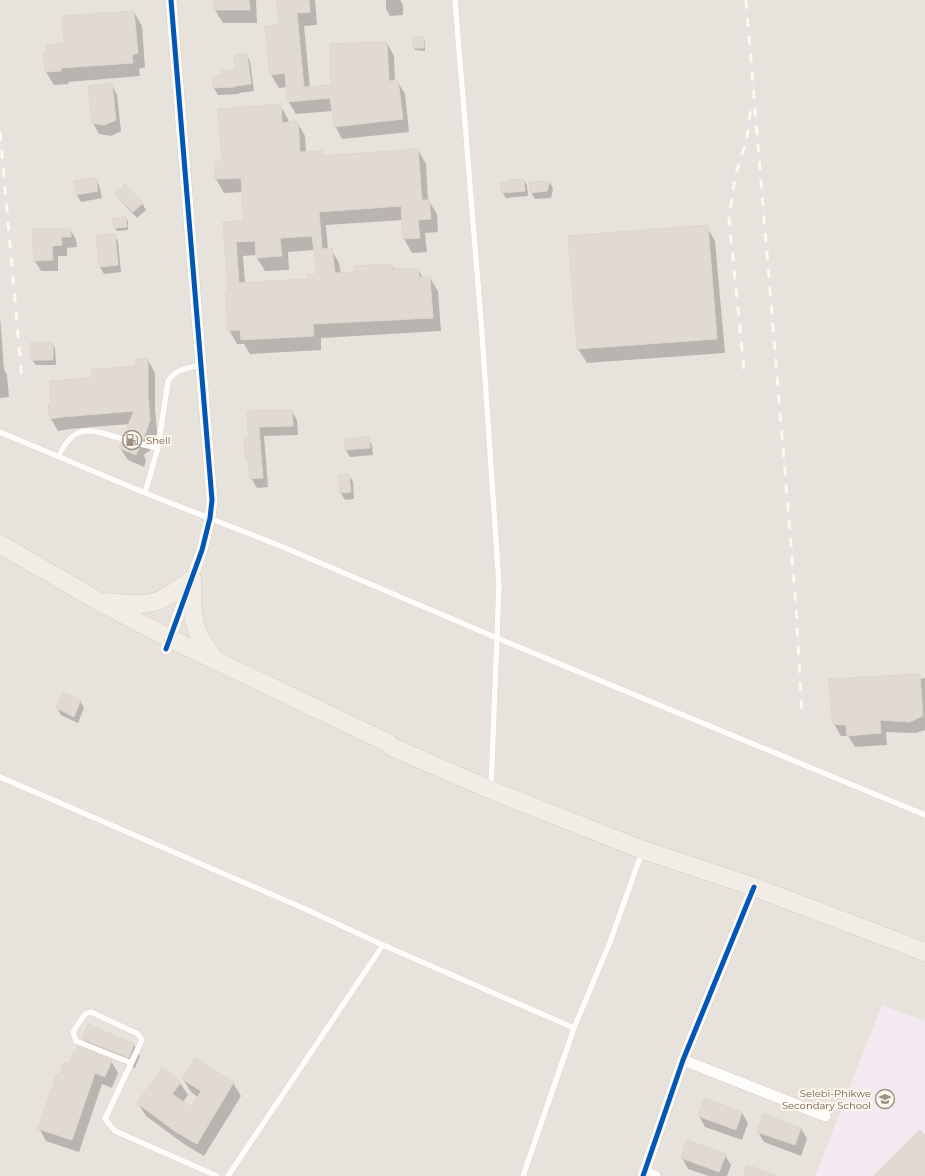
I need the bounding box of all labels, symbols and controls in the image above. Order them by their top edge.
fuel station icon: Shell [121,429,143,451]
place label: Shell [146,434,170,447]
place label: Selebi-Phikwe Secondary School [782,1087,871,1112]
school or university icon: Selebi-Phikwe Secondary School [874,1088,896,1110]

